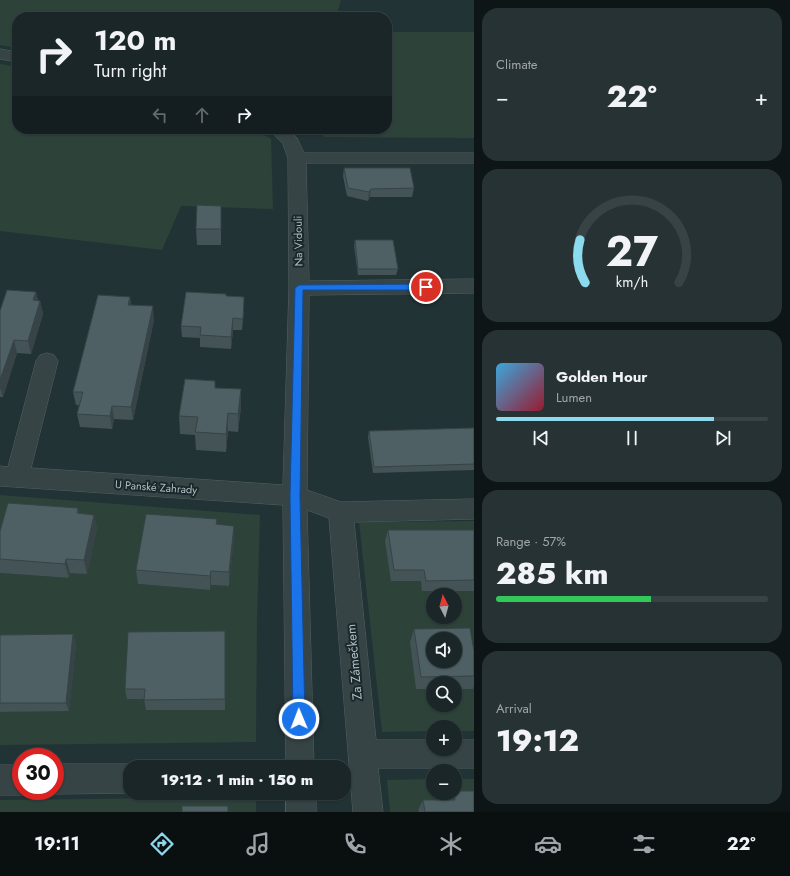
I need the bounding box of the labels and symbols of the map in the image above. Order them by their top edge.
street label: Na Vidouli [290,215,306,266]
pin [409,270,443,304]
street label: U Panské Zahrady [114,476,198,498]
north arrow [426,588,462,624]
street label: Za Zámečkem [341,623,367,701]
position arrow [278,698,320,740]
speed limit sign: 30 [12,748,64,800]

